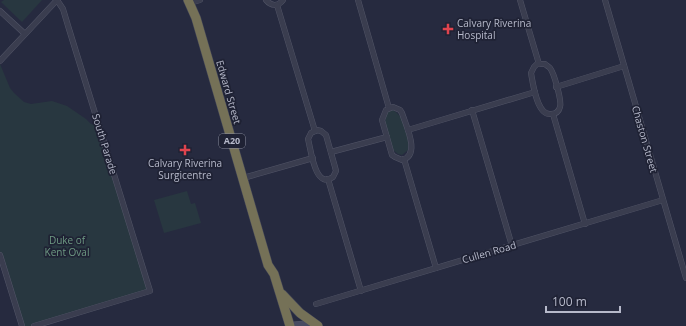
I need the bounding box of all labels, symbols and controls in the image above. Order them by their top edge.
place label: Calvary Riverina Hospital [457,16,531,42]
marker: Calvary Riverina Hospital [442,23,454,35]
street label: Edward Street [213,58,245,126]
street label: Chaston Street [629,104,661,175]
street label: South Parade [89,112,121,176]
road number: A20 [219,134,245,148]
marker: Calvary Riverina Surgicentre [179,144,191,156]
place label: Calvary Riverina Surgicentre [148,156,222,182]
park label: Duke of Kent Oval [45,233,89,259]
street label: Cullen Road [460,238,518,266]
scale bar [546,288,620,314]
text: 100 m [552,293,587,310]

